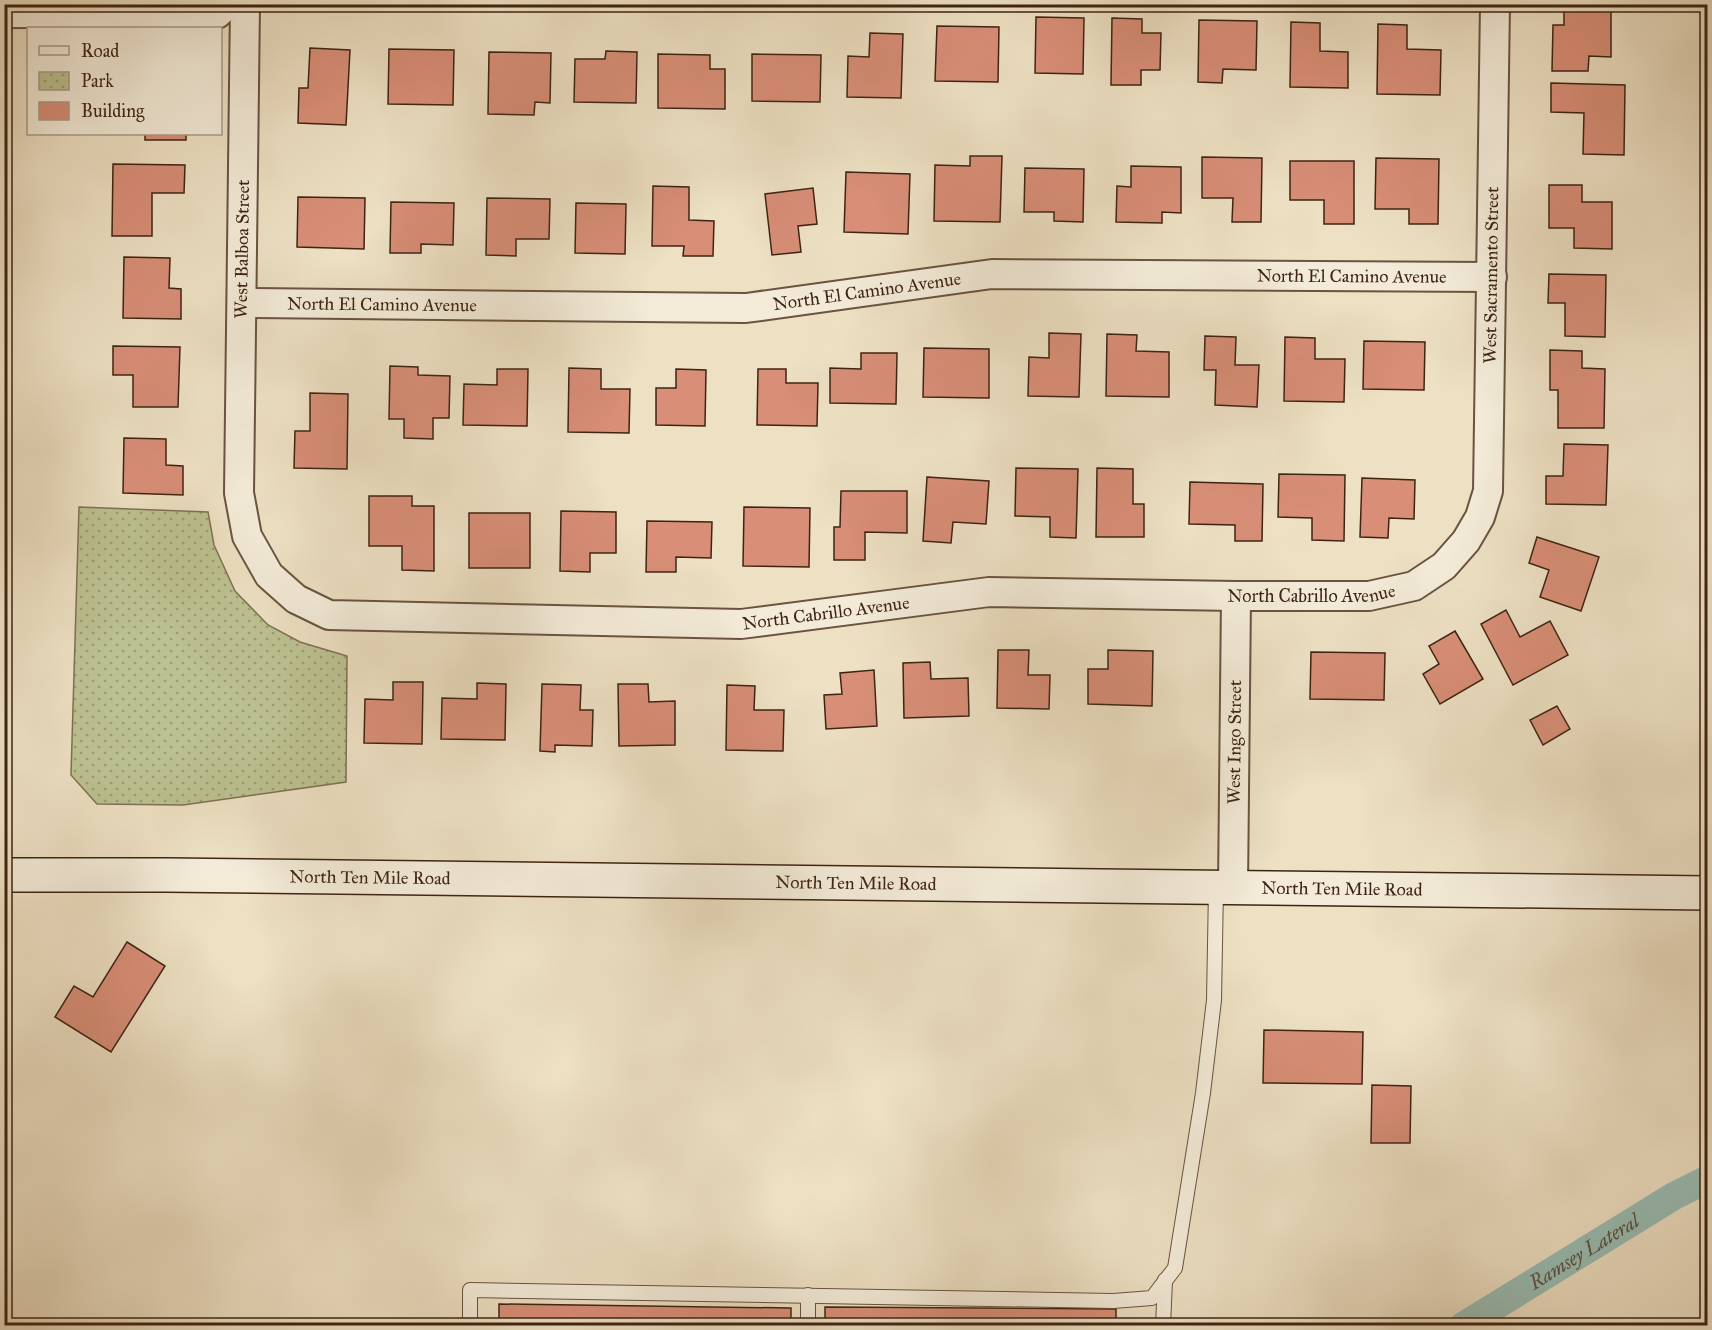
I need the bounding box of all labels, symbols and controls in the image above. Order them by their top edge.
legend [27,27,222,135]
text: Road [81,40,119,62]
text: Park [81,70,114,92]
text: Building [81,100,145,123]
street label: West Balboa Street [230,179,254,319]
street label: West Sacramento Street [1479,186,1503,364]
street label: North El Camino Avenue [1257,265,1447,288]
street label: North El Camino Avenue [771,267,962,315]
street label: North El Camino Avenue [287,292,477,316]
street label: North Cabrillo Avenue [1227,579,1397,607]
street label: North Cabrillo Avenue [741,591,911,635]
street label: West Ingo Street [1223,679,1247,804]
street label: North Ten Mile Road [289,865,451,889]
street label: North Ten Mile Road [775,871,937,895]
street label: North Ten Mile Road [1261,877,1423,901]
water label: Ramsey Lateral [1524,1208,1645,1295]

